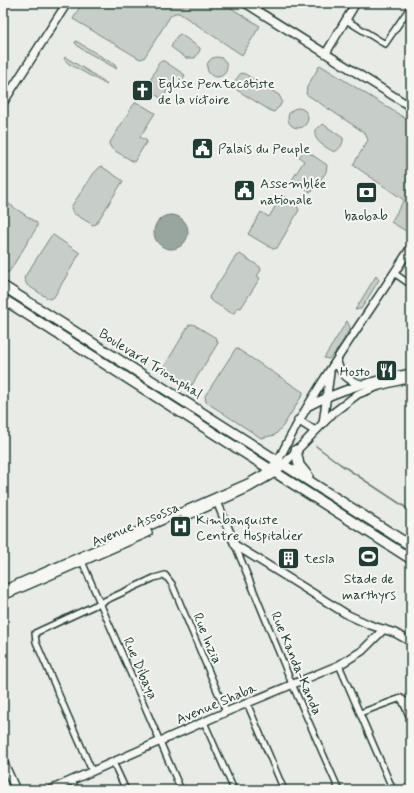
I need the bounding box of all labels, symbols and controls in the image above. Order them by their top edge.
place label: Eglise Pentecôtiste de la victoire [158,75,275,109]
church icon: Eglise Pentecôtiste de la victoire [130,78,156,104]
public building icon: Palais du Peuple [190,135,216,161]
place label: Palais du Peuple [218,140,310,158]
place label: Assemblée nationale [260,175,327,209]
public building icon: Assemblée nationale [231,178,257,204]
bank icon: baobab [353,180,379,206]
place label: baobab [344,207,388,225]
street label: Boulevard Triomphal [95,325,206,403]
restaurant icon: Hosto [373,358,399,384]
place label: Hosto [340,363,370,381]
street label: Avenue Assossa [89,498,182,551]
place label: Kimbanguiste Centre Hospitalier [196,511,303,545]
hospital icon: Kimbanguiste Centre Hospitalier [168,514,194,540]
sports icon: Stade de marthyrs [356,543,382,569]
building icon: tesla [275,545,301,571]
place label: tesla [303,550,335,568]
place label: Stade de marthyrs [342,570,396,604]
street label: Rue Kanda-Kanda [266,609,326,718]
street label: Rue Inzia [188,610,226,667]
street label: Rue Dibaya [118,634,162,702]
street label: Avenue Shaba [174,679,260,729]

